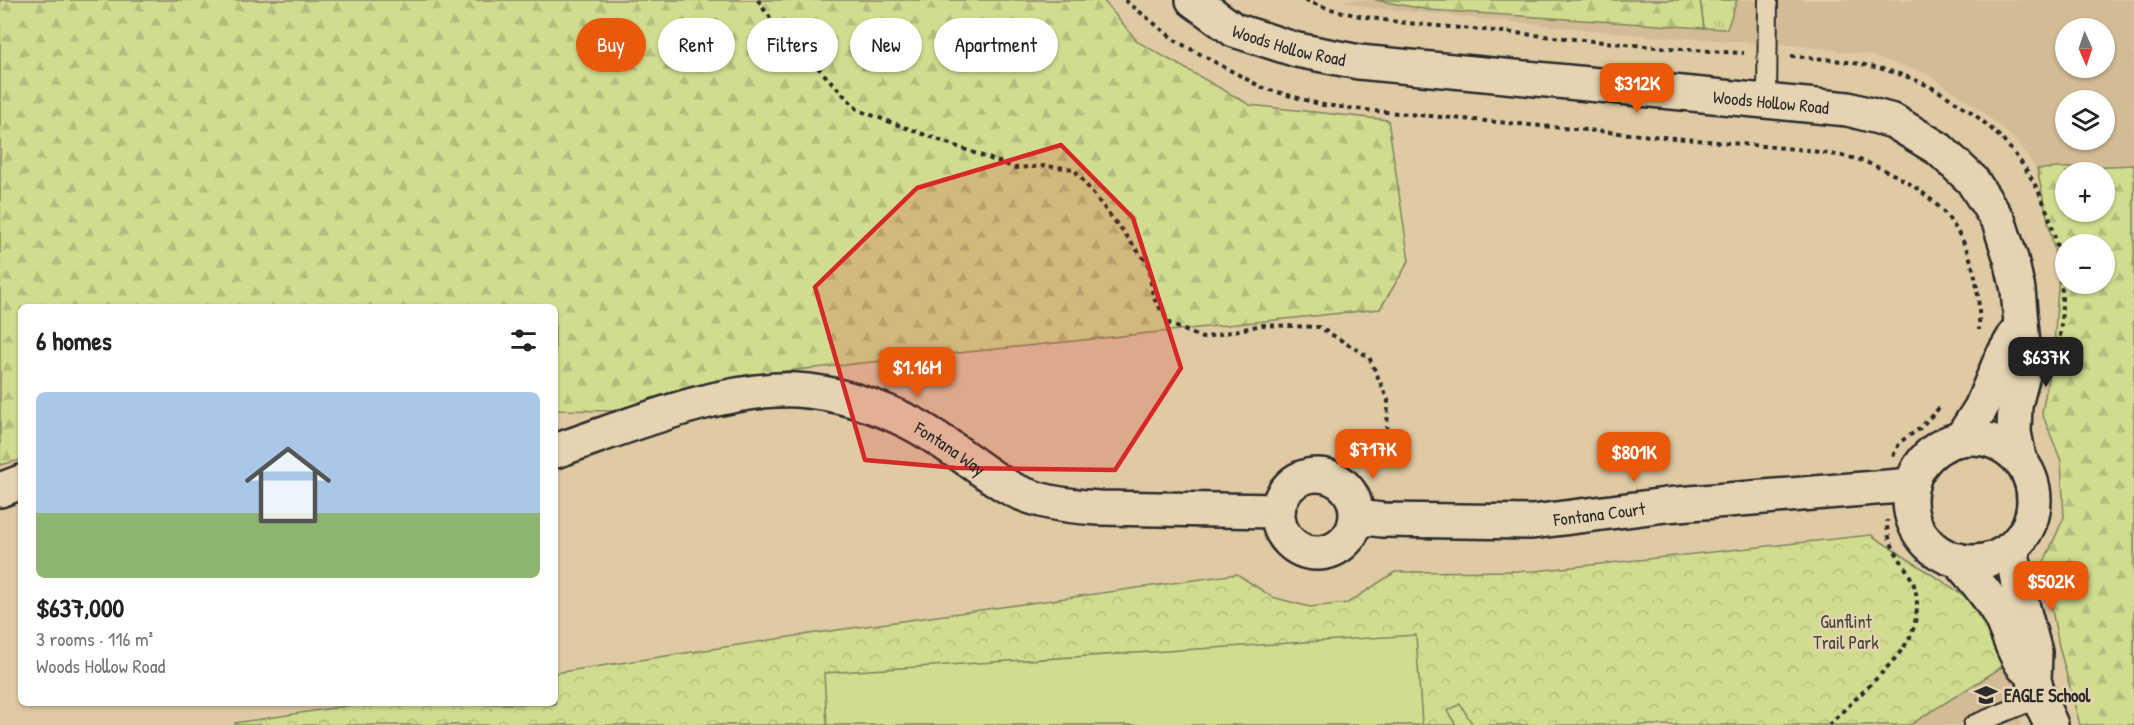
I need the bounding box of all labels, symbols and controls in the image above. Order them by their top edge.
chip: Buy [576,18,646,72]
chip: Rent [658,18,735,72]
chip: Filters [747,18,838,72]
chip: New [850,18,922,72]
chip: Apartment [934,18,1058,72]
street label: Woods Hollow Road [1229,18,1348,72]
north arrow [2055,18,2115,78]
map controls [2055,18,2115,294]
pin: $312K [1595,63,1679,114]
text: $312K [1614,69,1660,96]
street label: Woods Hollow Road [1712,84,1830,120]
button: layers [2055,90,2115,150]
button: + [2055,162,2115,222]
button: − [2055,234,2115,294]
text: 6 homes [36,323,112,358]
icon: filters [507,324,540,357]
pin: $637K [2004,337,2088,388]
text: $637K [2022,343,2070,370]
pin: $1.16M [868,347,966,398]
text: $1.16M [893,353,941,380]
street label: Fontana Way [910,415,991,481]
pin: $717K [1331,429,1415,480]
icon: home [234,431,342,539]
pin: $801K [1592,432,1676,483]
text: $717K [1349,435,1397,462]
text: $801K [1611,438,1657,465]
street label: Fontana Court [1551,495,1647,532]
pin: $502K [2009,561,2093,612]
text: $502K [2027,567,2075,594]
text: $637,000 [36,590,124,625]
park label: Gunflint Trail Park [1813,609,1879,655]
text: 3 rooms · 116 m² [36,625,153,652]
text: Woods Hollow Road [36,652,165,679]
school or university icon: EAGLE School [1973,682,1999,708]
place label: EAGLE School [2004,683,2091,708]

